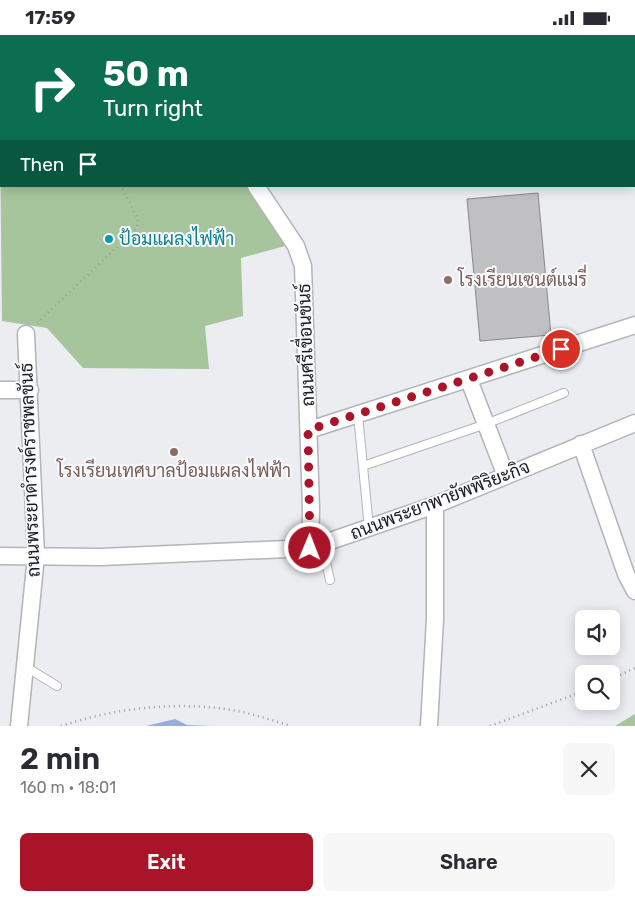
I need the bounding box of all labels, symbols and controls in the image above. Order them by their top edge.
text: 17:59 [25,6,75,29]
text: 50 m [103,53,189,95]
icon: right [20,55,85,120]
text: Turn right [103,95,203,122]
icon: arrive [74,150,102,178]
text: Then [20,153,64,176]
place label: ป้อมแผลงไฟฟ้า [119,226,234,250]
marker: ป้อมแผลงไฟฟ้า [103,233,115,245]
place label: โรงเรียนเซนต์แมรี่ [457,264,587,291]
marker: โรงเรียนเซนต์แมรี่ [442,274,454,286]
street label: ถนนศรีเขื่อนขันธ์ [288,283,319,407]
pin [540,328,582,370]
icon: arrive [547,335,575,363]
street label: ถนนพระยาดำรงค์ราชพลขันธ์ [13,362,45,578]
marker: โรงเรียนเทศบาลป้อมแผลงไฟฟ้า [168,446,180,458]
street label: ถนนพระยาพายัพพิริยะกิจ [347,456,533,544]
place label: โรงเรียนเทศบาลป้อมแผลงไฟฟ้า [56,458,291,482]
position arrow [283,521,335,573]
map controls [575,610,620,710]
button: sound [575,610,620,655]
button: search [575,665,620,710]
text: 2 min [20,741,100,777]
button: close [563,743,615,795]
text: 160 m · 18:01 [20,778,116,797]
button: Exit [20,833,313,891]
button: Share [323,833,615,891]

